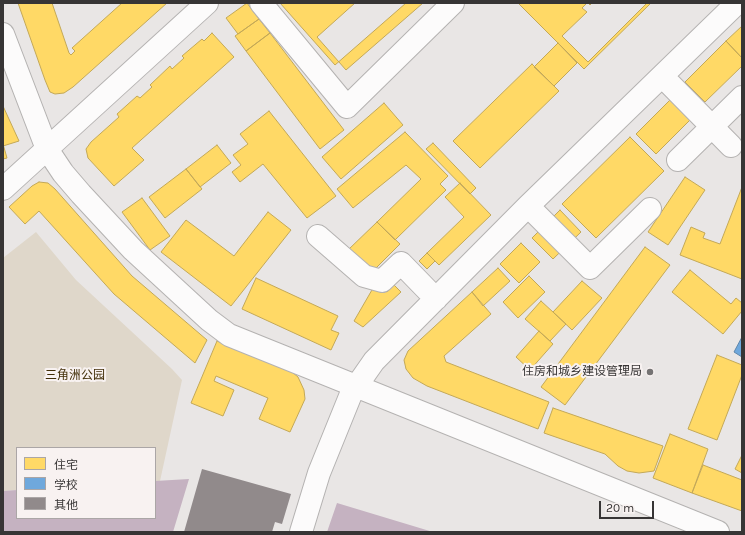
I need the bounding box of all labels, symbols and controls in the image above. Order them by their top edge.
place label: 住房和城乡建设管理局 [522,365,642,379]
marker: 住房和城乡建设管理局 [645,367,655,377]
park label: 三角洲公园 [45,369,105,383]
legend [16,447,156,519]
text: 住宅 [54,458,78,472]
text: 学校 [54,478,78,492]
scale bar [601,493,656,519]
text: 其他 [54,498,78,512]
text: 20 m [606,501,634,515]

